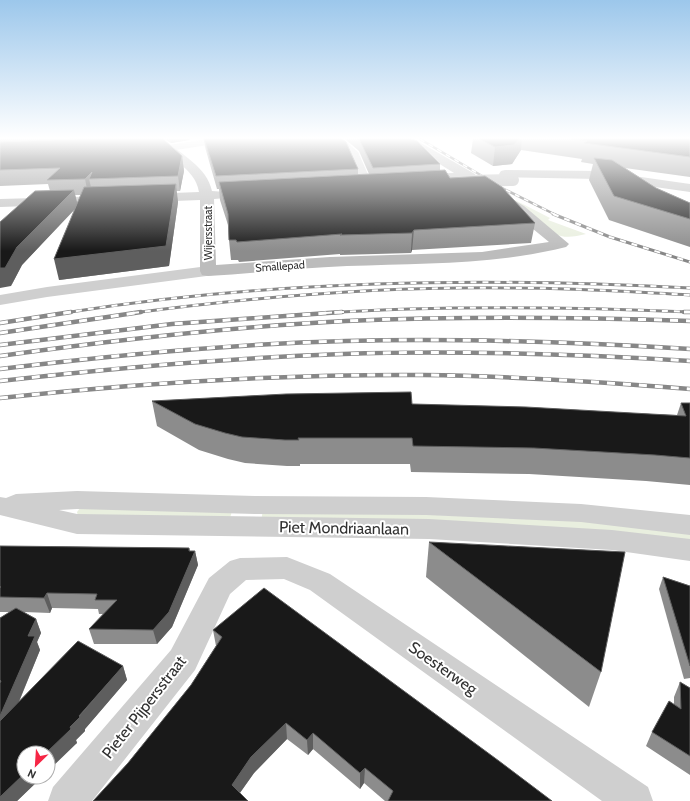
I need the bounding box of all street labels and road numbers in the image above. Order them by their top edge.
street label: Wijersstraat [201,205,215,260]
street label: Smallepad [255,257,305,275]
street label: Piet Mondriaanlaan [279,517,409,539]
street label: Soesterweg [405,637,482,699]
street label: Pieter Pijpersstraat [98,651,190,762]

